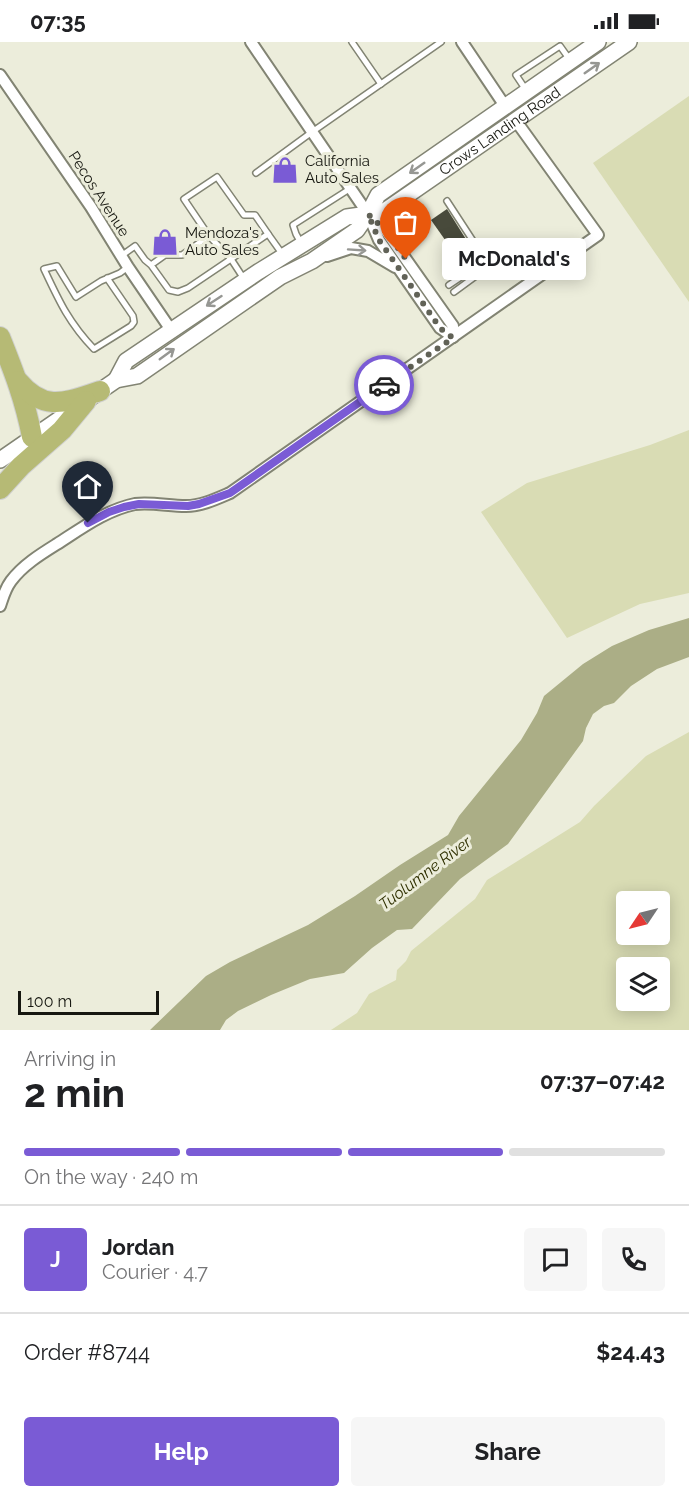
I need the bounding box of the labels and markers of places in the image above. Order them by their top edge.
place label: California Auto Sales [305,152,379,187]
shop icon: California Auto Sales [270,155,300,185]
pin [380,197,431,259]
place label: Mendoza's Auto Sales [185,224,259,259]
shop icon: Mendoza's Auto Sales [150,227,180,257]
callout: McDonald's [442,238,586,280]
pin [62,461,113,523]

